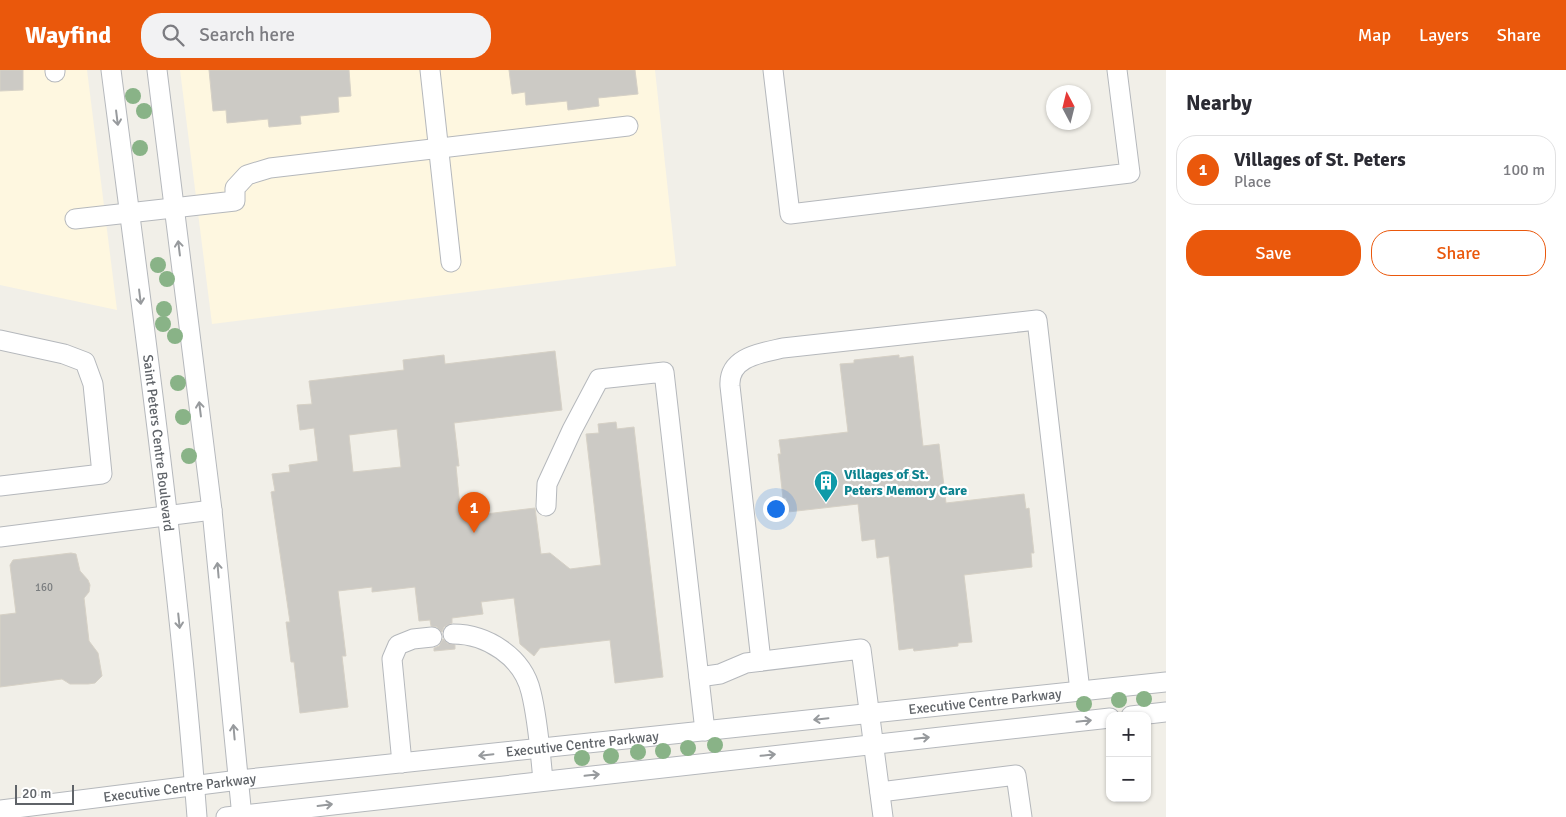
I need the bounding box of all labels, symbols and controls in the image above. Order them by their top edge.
search box [141,13,491,58]
text: Wayfind [25,20,111,50]
icon: search [159,21,187,49]
text: Search here [199,23,295,47]
text: Map [1358,24,1391,46]
text: Layers [1419,24,1469,46]
text: Share [1497,24,1541,46]
north arrow [1046,85,1091,130]
text: Nearby [1186,90,1252,116]
one-way arrow [113,110,123,126]
text: Villages of St. Peters [1234,148,1406,172]
text: 1 [1199,160,1207,180]
text: 100 m [1503,160,1545,180]
text: Place [1234,172,1271,192]
button: Save [1186,230,1361,276]
button: Share [1371,230,1546,276]
one-way arrow [174,240,184,256]
one-way arrow [135,288,145,304]
street label: Saint Peters Centre Boulevard [139,353,178,532]
one-way arrow [194,401,204,417]
place label: Villages of St. Peters Memory Care [844,466,967,499]
building icon: Villages of St. Peters Memory Care [813,469,839,503]
pin: 1 [458,492,490,533]
your location [763,496,789,522]
one-way arrow [214,562,223,578]
house number: 160 [35,581,53,594]
one-way arrow [174,613,184,629]
street label: Executive Centre Parkway [908,685,1063,718]
map controls [1106,712,1151,802]
button: + [1106,712,1151,757]
one-way arrow [813,714,829,724]
one-way arrow [1075,716,1091,726]
one-way arrow [229,724,239,740]
street label: Executive Centre Parkway [505,727,660,760]
one-way arrow [914,733,930,743]
one-way arrow [478,750,494,760]
one-way arrow [760,750,776,760]
button: − [1106,757,1151,802]
street label: Executive Centre Parkway [102,770,257,805]
one-way arrow [583,770,599,780]
scale bar [15,782,74,805]
text: 20 m [22,785,51,802]
one-way arrow [317,800,333,810]

